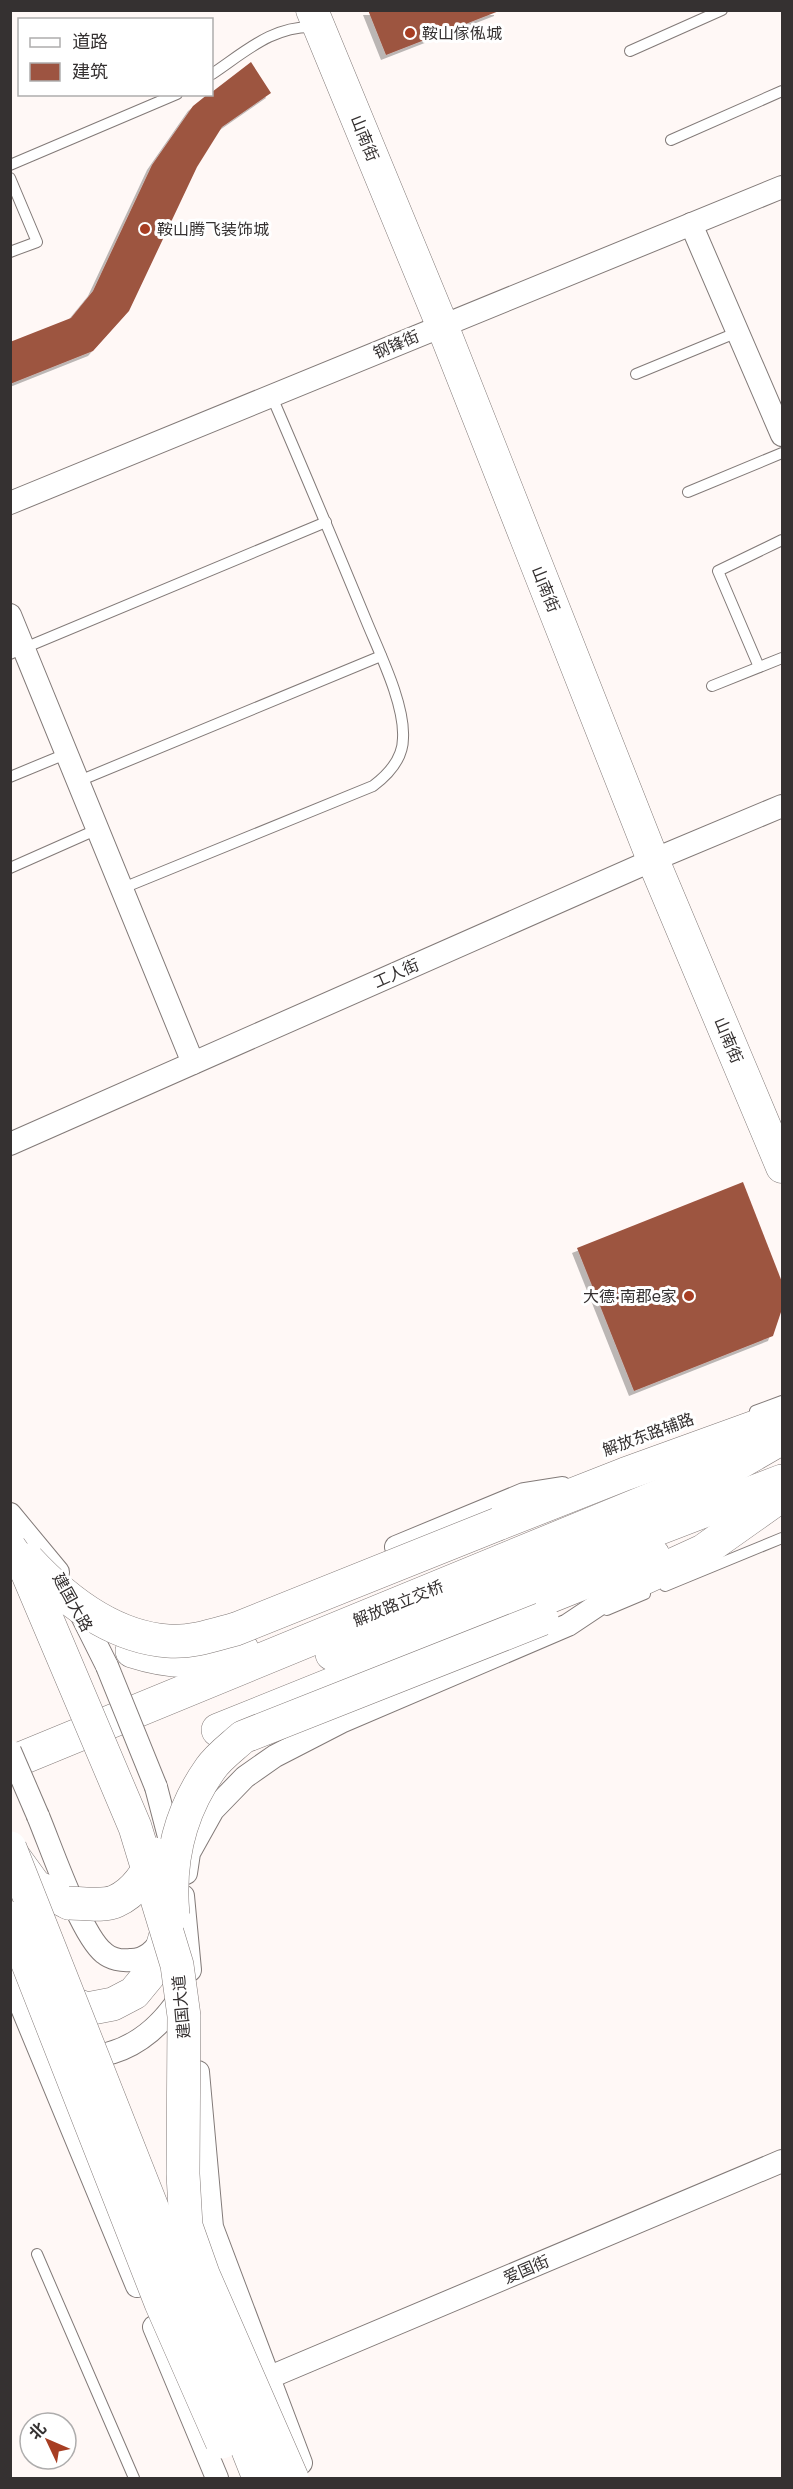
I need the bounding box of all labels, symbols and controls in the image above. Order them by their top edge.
legend [18,18,213,96]
place label: 鞍山傢俬城 [422,23,502,43]
marker: 鞍山傢俬城 [403,26,417,40]
text: 道路 [72,30,108,52]
text: 建筑 [72,60,108,82]
street label: 山南街 [347,112,383,164]
place label: 鞍山腾飞装饰城 [157,219,269,239]
marker: 鞍山腾飞装饰城 [138,222,152,236]
street label: 钢锋街 [370,325,422,363]
street label: 山南街 [528,563,564,615]
street label: 工人街 [370,954,422,992]
street label: 山南街 [710,1014,748,1066]
place label: 大德·南郡e家 [583,1286,677,1306]
marker: 大德·南郡e家 [682,1289,696,1303]
street label: 解放东路辅路 [599,1408,697,1460]
street label: 建国大路 [49,1569,97,1635]
street label: 解放路立交桥 [350,1576,446,1630]
street label: 建国大道 [168,1974,194,2040]
street label: 爱国街 [500,2250,552,2288]
north arrow [18,2411,78,2471]
text: 北 [24,2418,50,2443]

